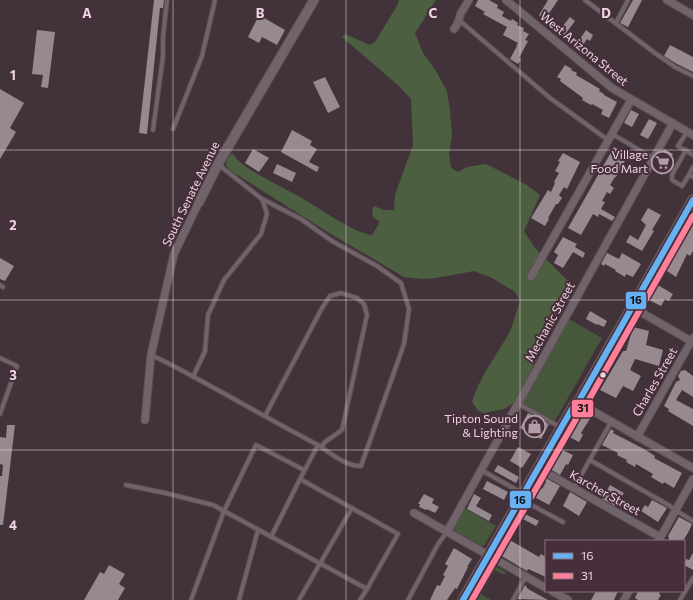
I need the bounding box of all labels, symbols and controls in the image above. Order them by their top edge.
text: A [82,5,92,21]
text: B [256,5,265,21]
text: C [429,5,438,21]
text: D [601,5,611,21]
street label: West Arizona Street [538,8,631,88]
text: 1 [10,67,16,83]
street label: South Senate Avenue [159,139,222,248]
place label: Village Food Mart [590,147,648,175]
supermarket icon: Village Food Mart [650,149,676,175]
text: 2 [9,217,17,233]
street label: Mechanic Street [521,279,577,364]
line badge: 16 [625,291,647,310]
text: 16 [630,293,642,306]
street label: Charles Street [629,344,680,418]
text: 3 [9,367,17,383]
unlabelled marker [598,370,608,380]
line badge: 31 [571,399,594,418]
text: 31 [577,401,589,414]
place label: Tipton Sound & Lighting [444,411,518,439]
shop icon: Tipton Sound & Lighting [521,413,547,439]
street label: Karcher Street [568,467,644,517]
line badge: 16 [509,490,532,509]
text: 16 [514,493,526,506]
text: 4 [9,517,17,533]
legend [545,540,685,592]
text: 16 [581,548,593,562]
text: 31 [581,568,593,582]

